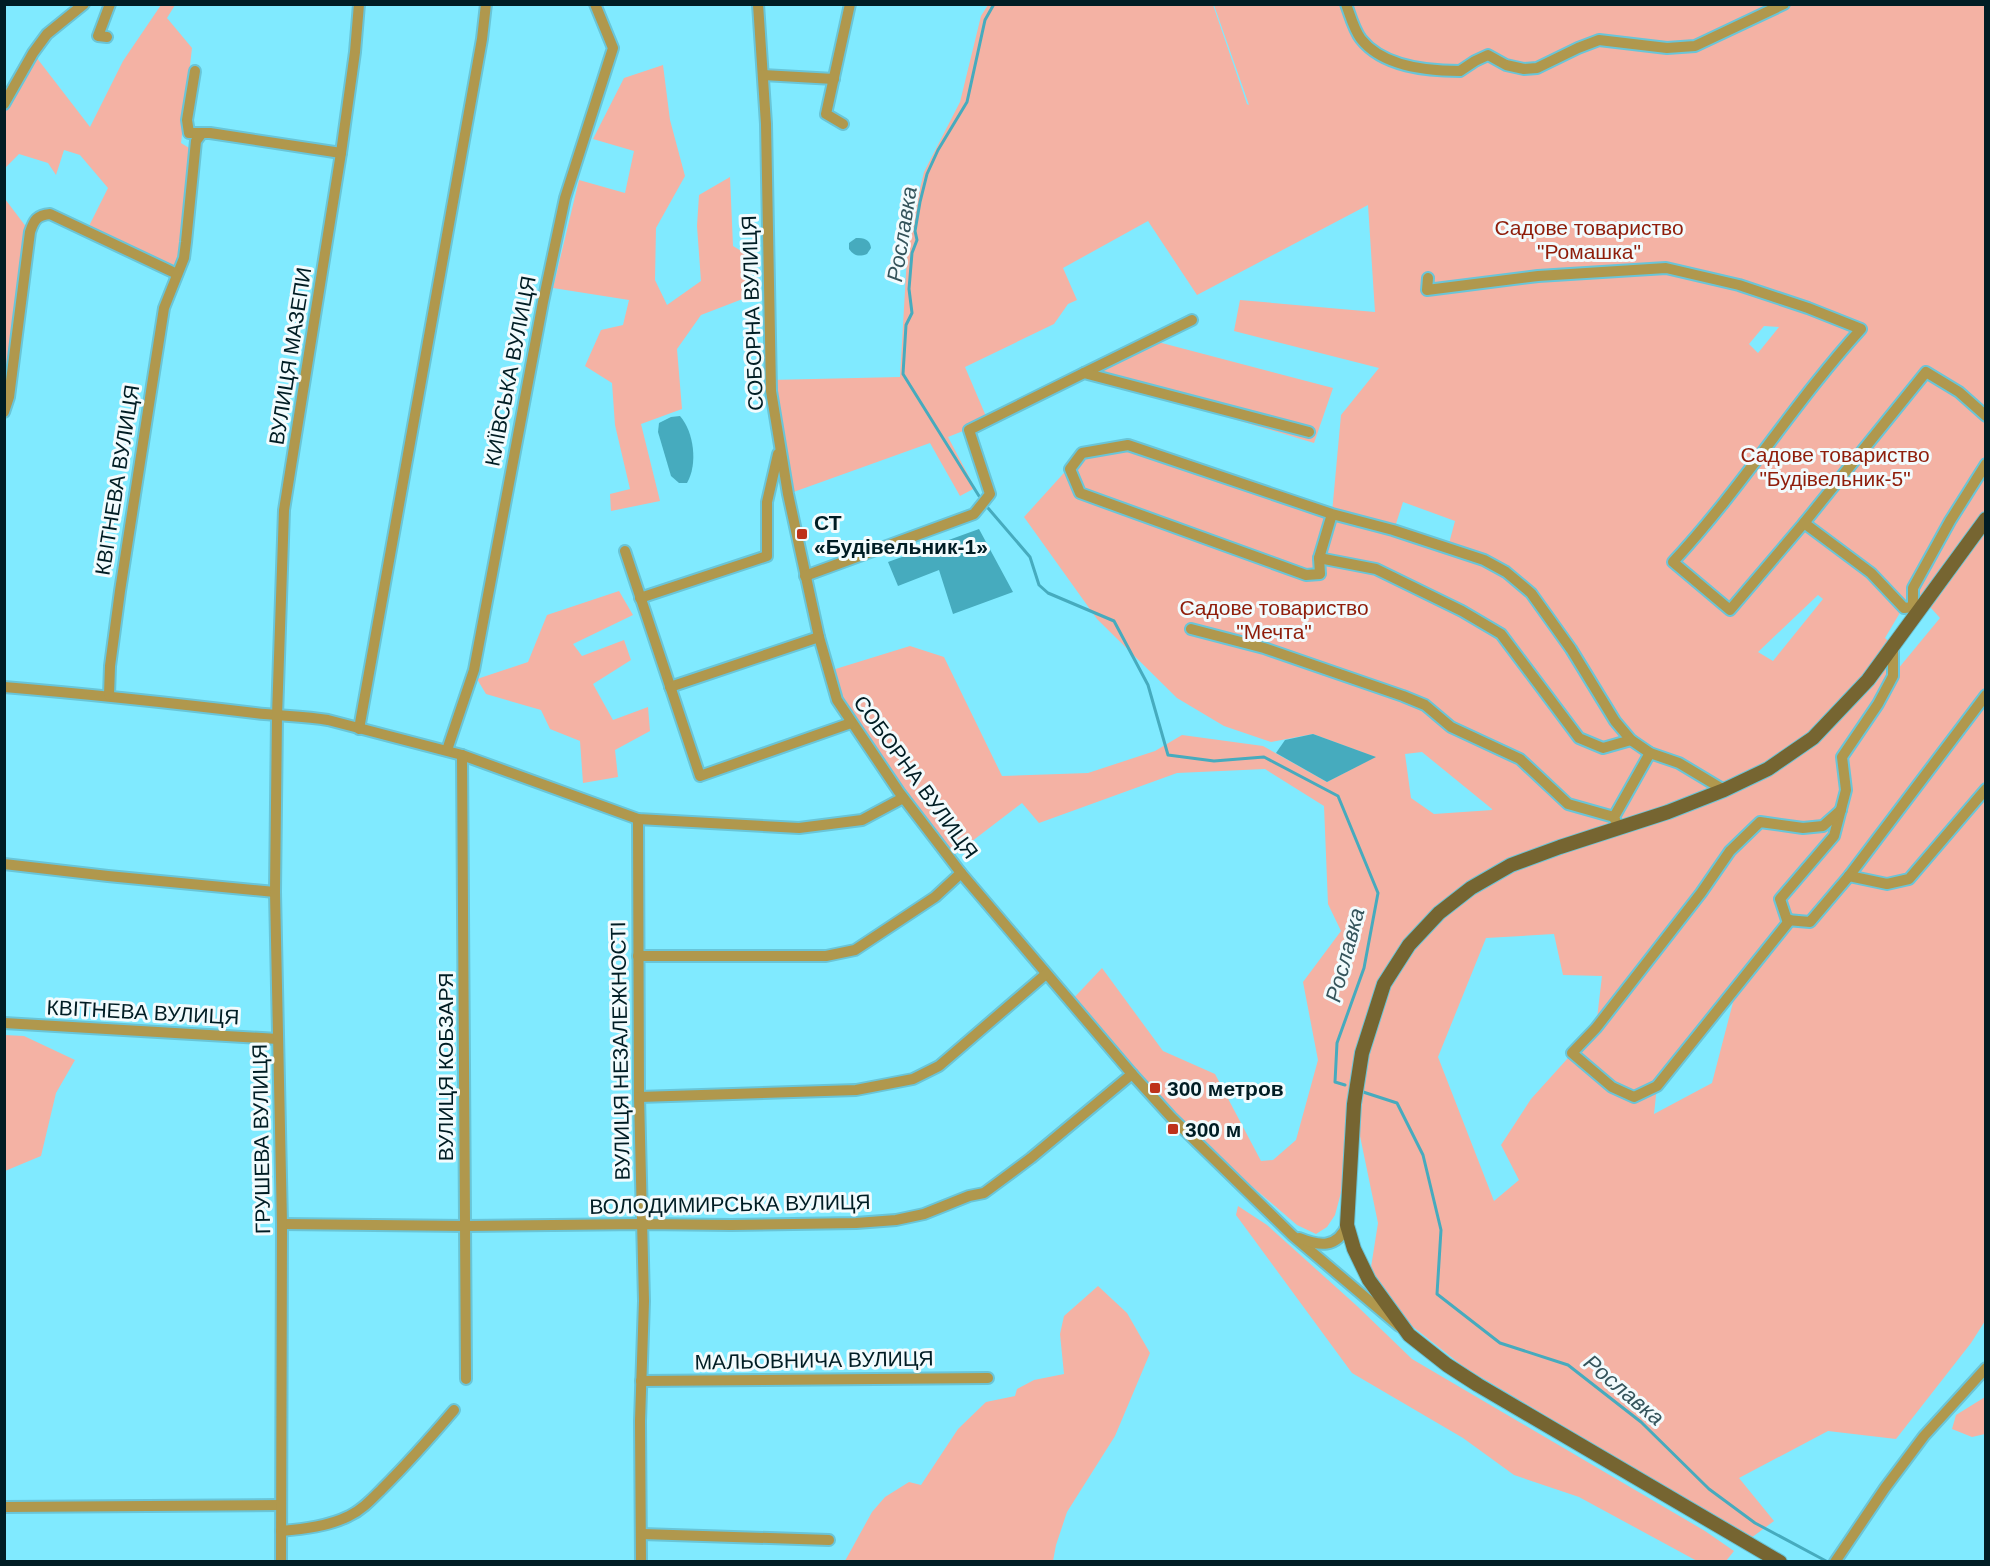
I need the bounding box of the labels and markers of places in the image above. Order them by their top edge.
place label: СТ «Будівельник-1» [814,511,988,558]
marker: СТ «Будівельник-1» [795,527,809,541]
place label: 300 метров [1167,1077,1284,1100]
marker: 300 метров [1148,1081,1162,1095]
place label: 300 м [1185,1118,1241,1141]
marker: 300 м [1166,1122,1180,1136]

